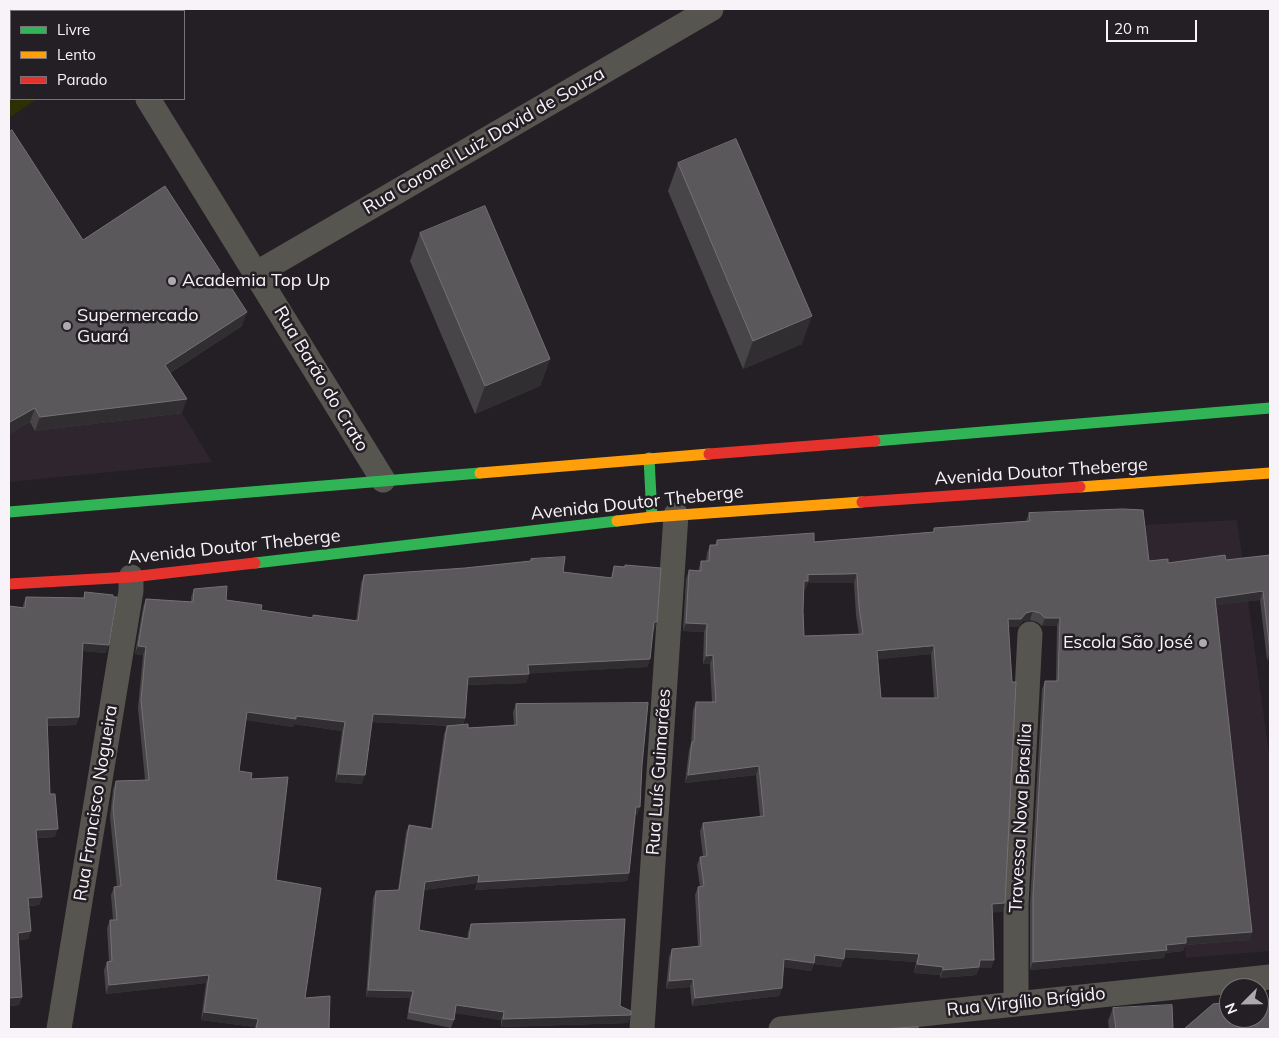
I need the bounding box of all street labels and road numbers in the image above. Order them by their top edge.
street label: Rua Coronel Luiz David de Souza [359,63,609,219]
street label: Rua Barão do Crato [269,303,373,455]
street label: Avenida Doutor Theberge [934,454,1148,490]
street label: Avenida Doutor Theberge [530,481,744,525]
street label: Avenida Doutor Theberge [127,525,341,569]
street label: Rua Luís Guimarães [642,688,676,856]
street label: Rua Francisco Nogueira [70,703,122,903]
street label: Travessa Nova Brasília [1005,723,1037,913]
street label: Rua Virgílio Brígido [945,983,1107,1021]

